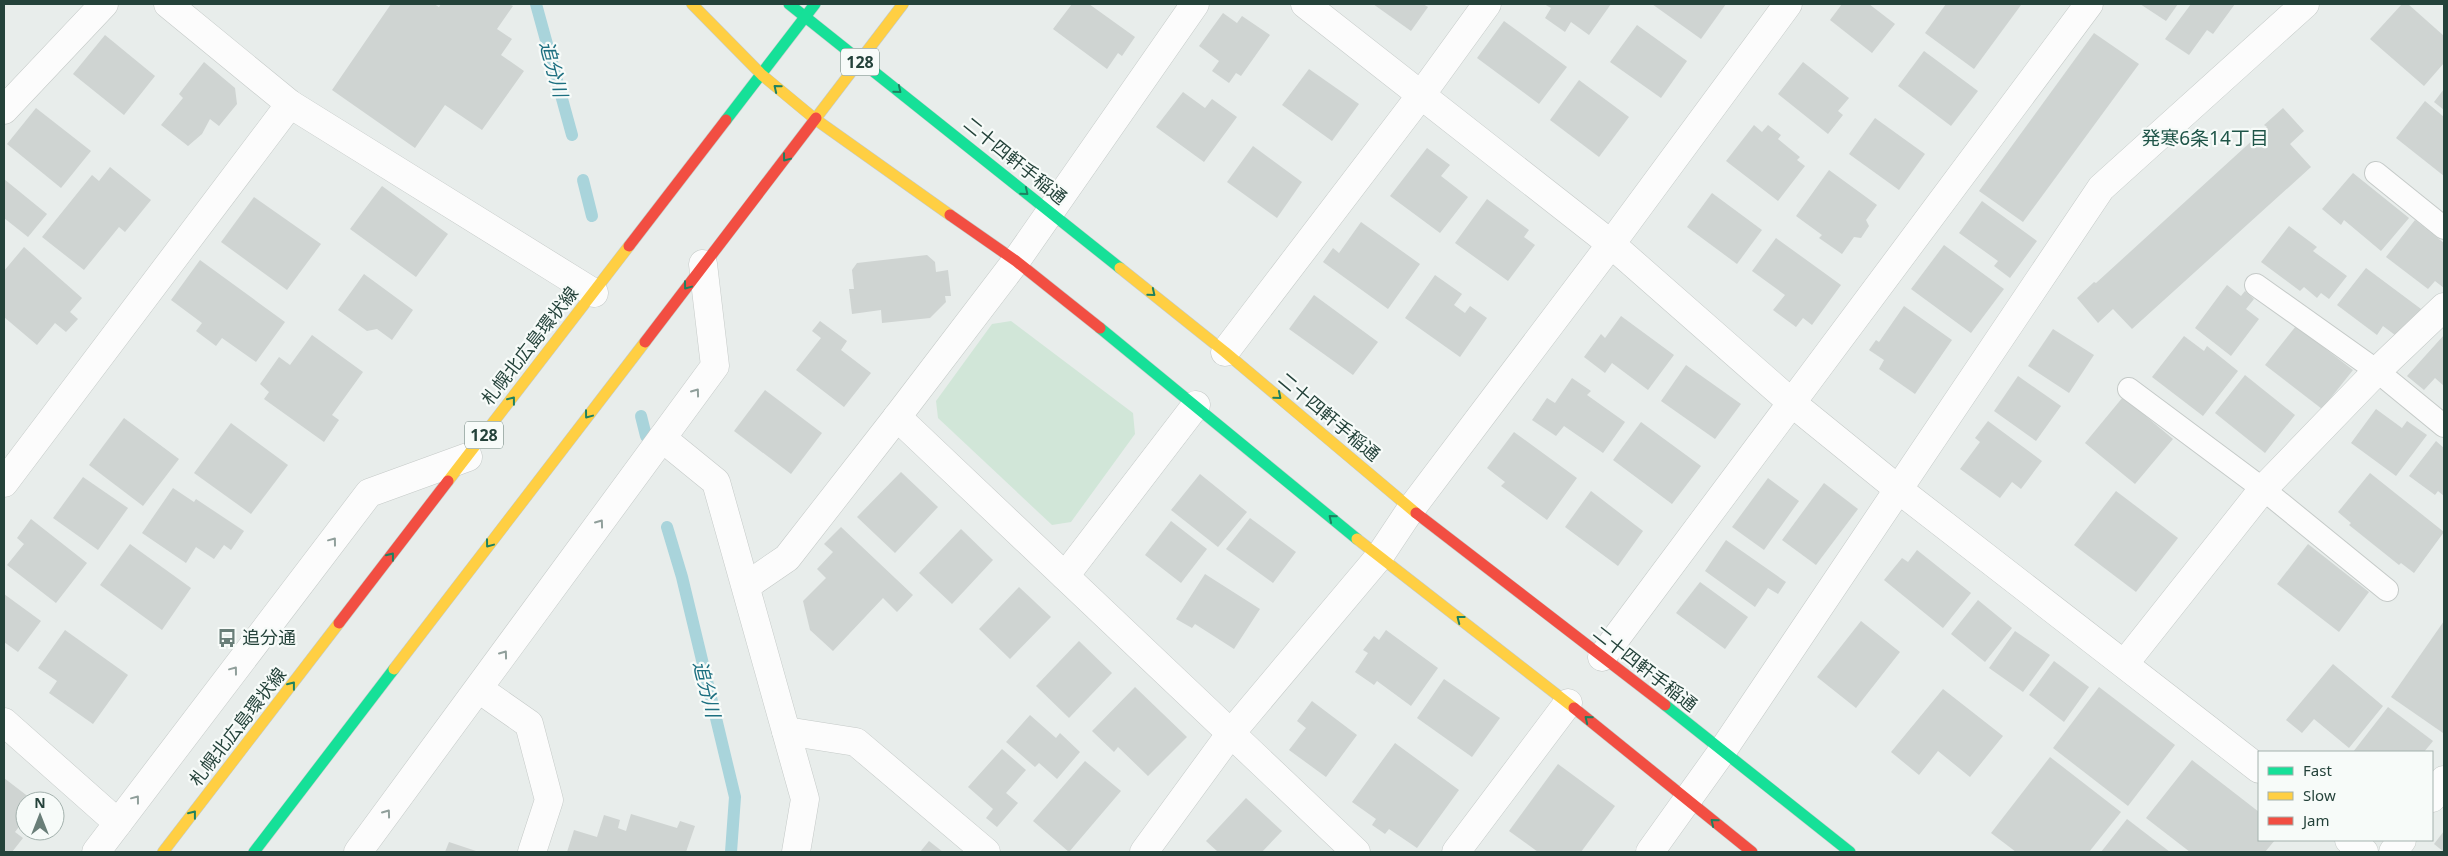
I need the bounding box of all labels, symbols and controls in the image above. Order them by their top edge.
water label: 追分川 [534,38,574,102]
road number: 128 [841,48,879,76]
one-way arrow [892,85,901,93]
one-way arrow [774,86,783,94]
street label: 二十四軒手稲通 [959,111,1072,209]
district label: 発寒6条14丁目 [2141,125,2269,151]
one-way arrow [782,152,791,161]
one-way arrow [1019,186,1028,194]
one-way arrow [684,280,692,289]
street label: 札幌北広島環状線 [475,281,583,410]
one-way arrow [1146,288,1155,296]
street label: 二十四軒手稲通 [1274,367,1386,466]
one-way arrow [690,388,699,398]
one-way arrow [1272,391,1281,400]
one-way arrow [506,397,514,406]
one-way arrow [585,409,594,419]
road number: 128 [465,422,503,448]
one-way arrow [1329,515,1338,524]
one-way arrow [594,519,603,529]
one-way arrow [327,537,336,547]
one-way arrow [486,539,495,548]
one-way arrow [385,552,394,562]
one-way arrow [1456,616,1465,625]
street label: 二十四軒手稲通 [1589,620,1703,716]
place label: 追分通 [242,625,296,649]
bus stop icon: 追分通 [216,627,238,649]
one-way arrow [498,650,507,660]
water label: 追分川 [687,658,727,722]
street label: 札幌北広島環状線 [183,662,291,791]
one-way arrow [229,667,237,676]
one-way arrow [286,681,295,691]
one-way arrow [1584,716,1593,725]
legend [2258,751,2433,841]
text: Fast [2303,760,2332,780]
text: Slow [2303,785,2336,805]
north arrow [15,791,65,841]
text: N [34,793,46,812]
one-way arrow [130,795,139,805]
one-way arrow [381,809,390,819]
text: Jam [2301,810,2330,830]
one-way arrow [187,811,195,820]
one-way arrow [1711,819,1720,827]

